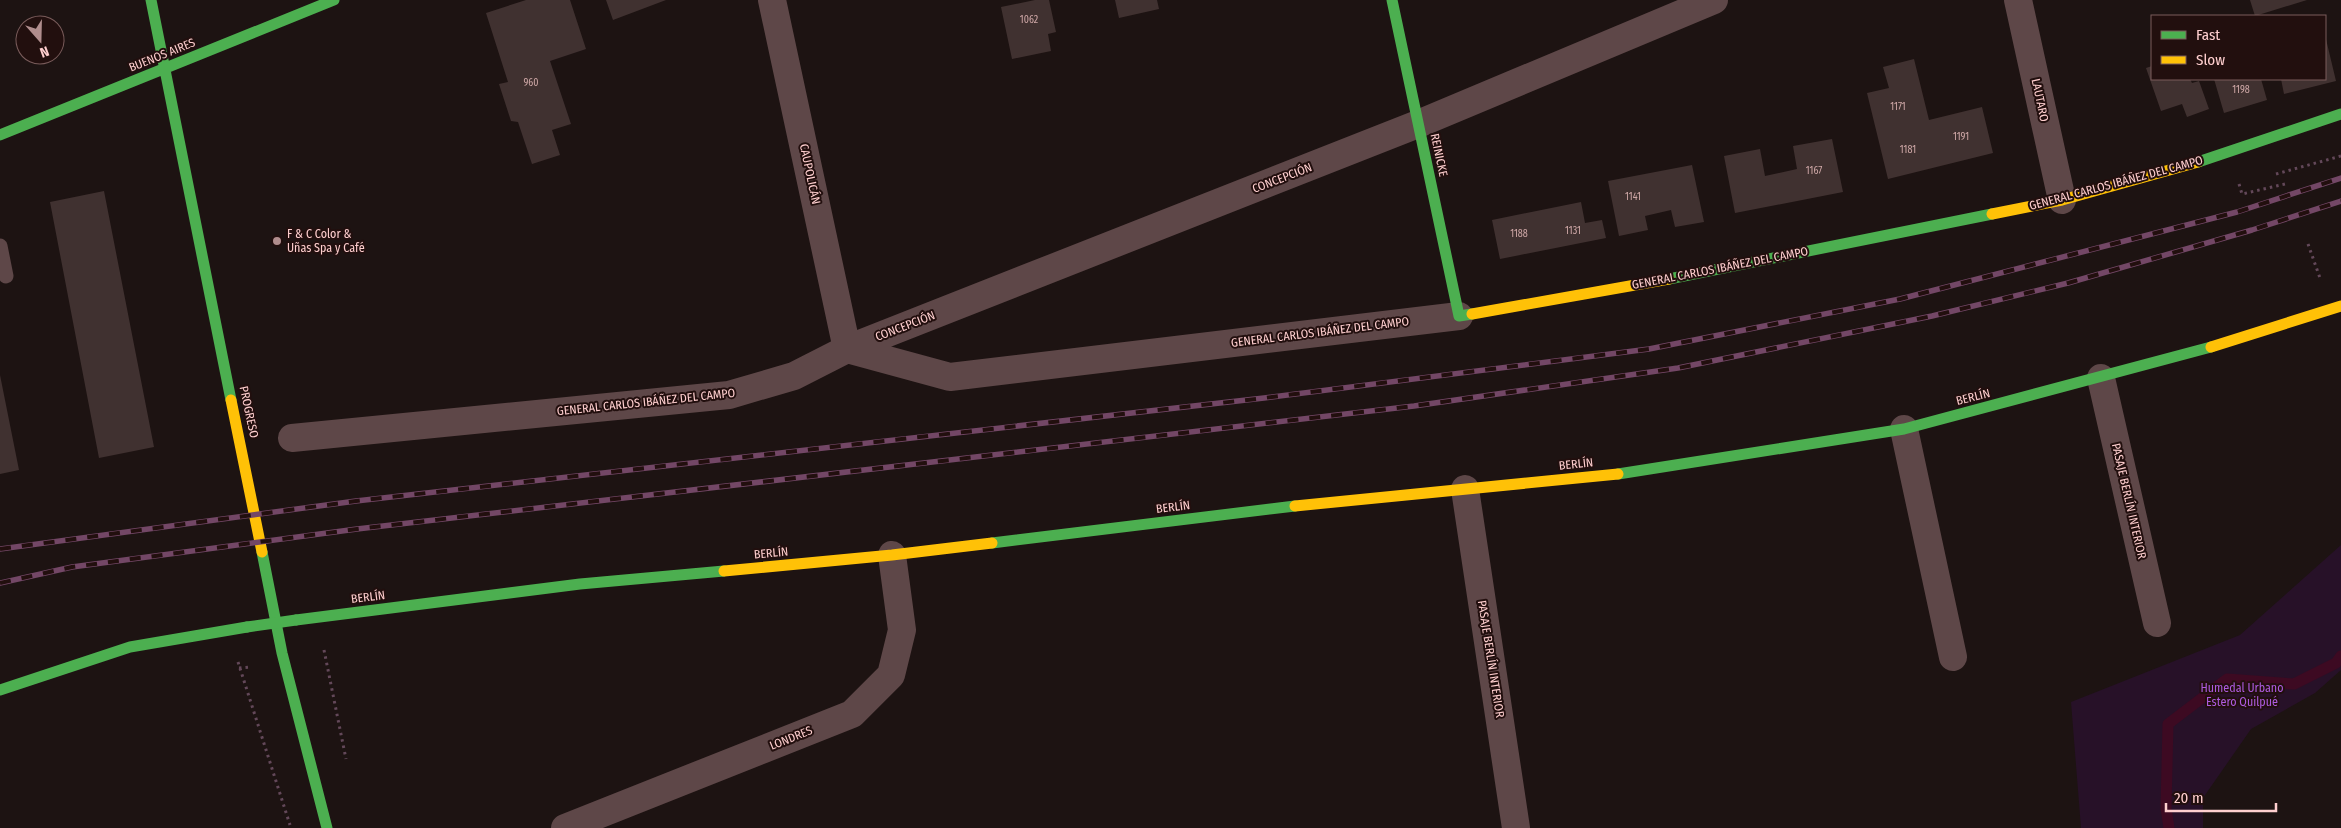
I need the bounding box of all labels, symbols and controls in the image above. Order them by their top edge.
house number: 1062 [1020,14,1039,26]
north arrow [15,15,65,65]
legend [2151,15,2326,80]
text: Fast [2196,26,2220,44]
street label: BUENOS AIRES [127,35,197,75]
text: N [37,42,51,61]
text: Slow [2196,51,2225,69]
house number: 960 [523,77,539,89]
street label: LAUTARO [2029,77,2051,123]
house number: 1198 [2232,84,2250,96]
house number: 1171 [1890,101,1906,113]
house number: 1191 [1953,131,1969,143]
street label: REINICKE [1428,132,1450,178]
street label: CAUPOLICÁN [797,142,824,205]
house number: 1181 [1900,144,1916,156]
street label: GENERAL CARLOS IBÁÑEZ DEL CAMPO [2027,152,2204,213]
street label: CONCEPCIÓN [1250,159,1314,196]
house number: 1167 [1806,165,1822,177]
house number: 1141 [1625,191,1641,203]
house number: 1131 [1565,225,1581,237]
place label: F & C Color & Uñas Spa y Café [287,227,365,255]
house number: 1188 [1510,228,1528,240]
marker: F & C Color & Uñas Spa y Café [271,235,283,247]
street label: GENERAL CARLOS IBÁÑEZ DEL CAMPO [1631,243,1809,292]
street label: CONCEPCIÓN [873,307,937,344]
street label: GENERAL CARLOS IBÁÑEZ DEL CAMPO [1230,313,1410,350]
street label: PROGRESO [237,385,261,439]
street label: GENERAL CARLOS IBÁÑEZ DEL CAMPO [556,385,736,418]
street label: BERLÍN [1954,385,1991,408]
street label: PASAJE BERLÍN INTERIOR [2109,441,2150,561]
street label: BERLÍN [1558,454,1594,473]
street label: BERLÍN [1155,497,1191,516]
street label: BERLÍN [753,544,789,561]
street label: BERLÍN [350,587,386,606]
street label: PASAJE BERLÍN INTERIOR [1475,599,1508,719]
park label: Humedal Urbano Estero Quilpué [2201,681,2283,709]
street label: LONDRES [768,723,814,753]
scale bar [2166,780,2276,812]
text: 20 m [2174,789,2204,807]

